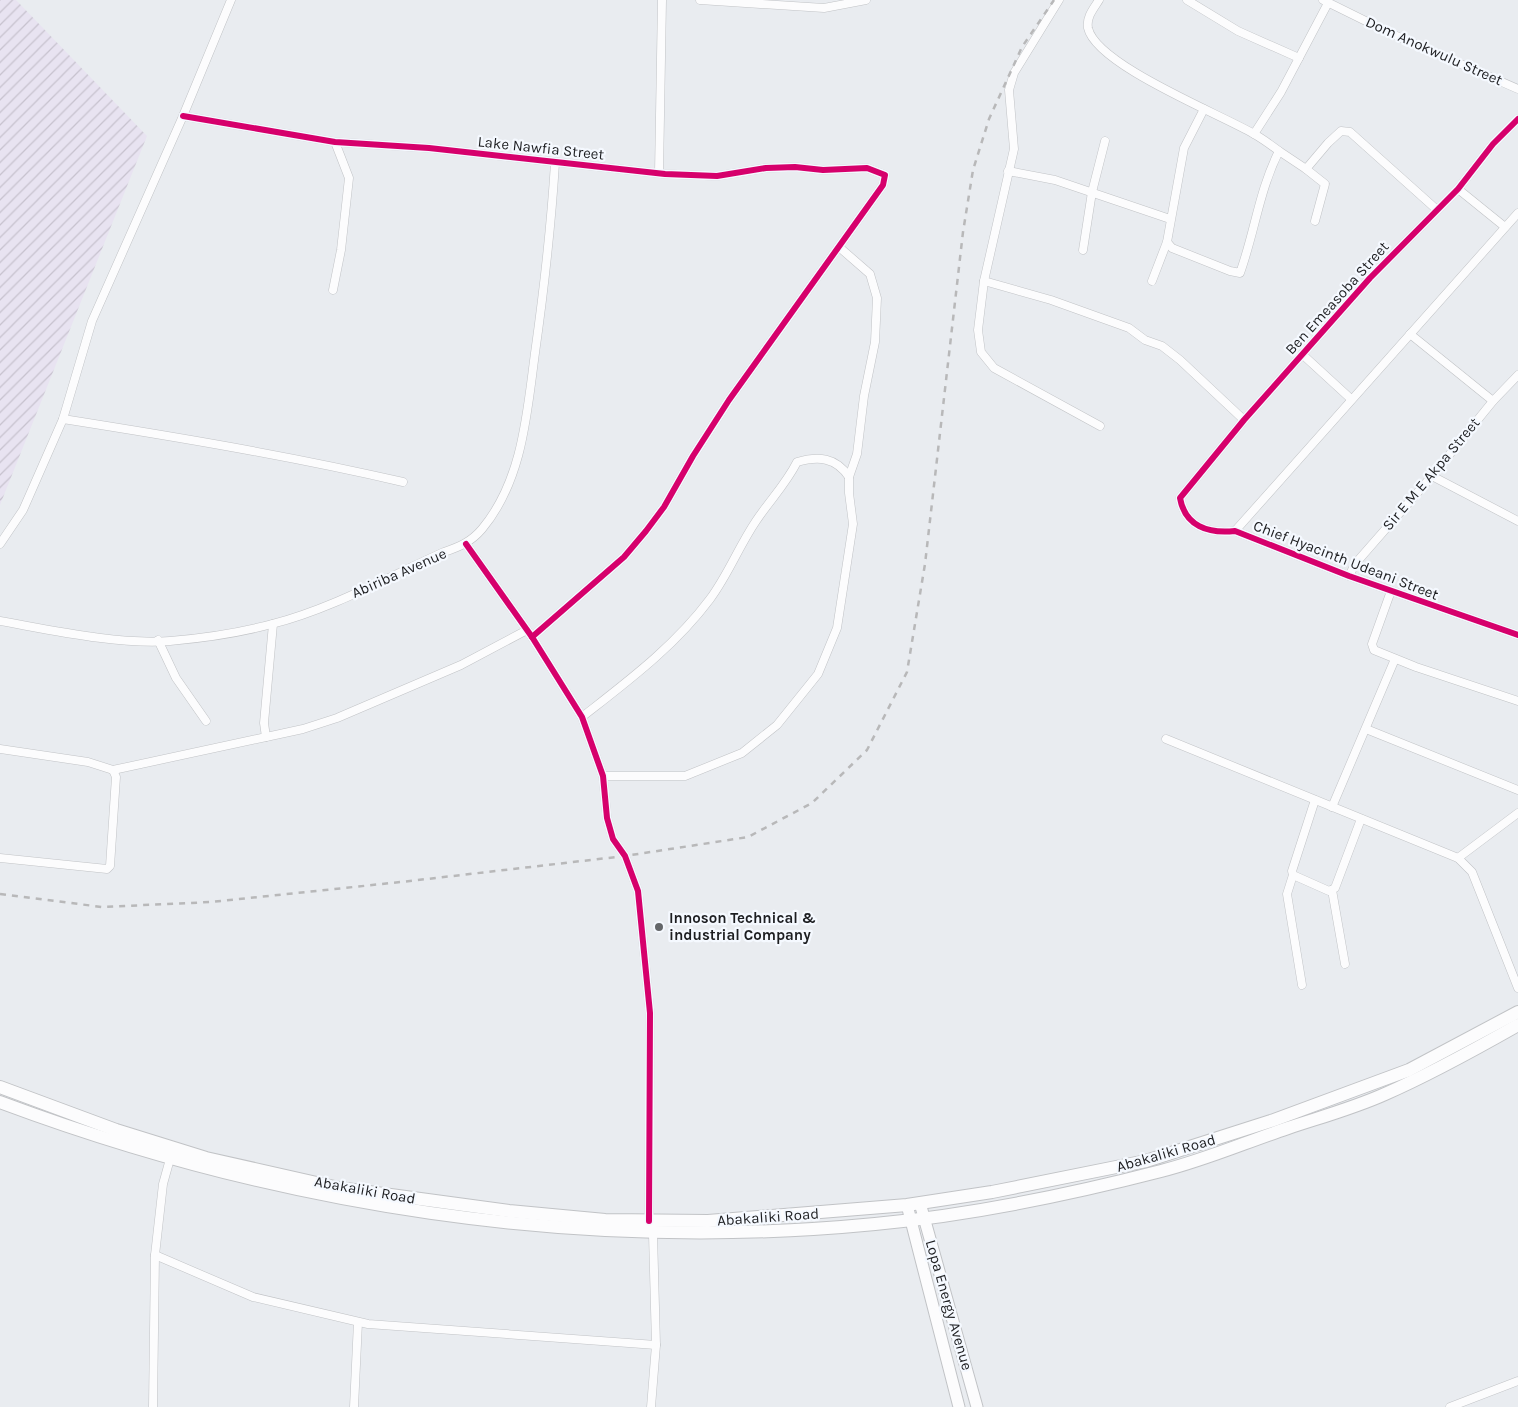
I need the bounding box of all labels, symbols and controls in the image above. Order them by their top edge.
street label: Dom Anokwulu Street [1363,13,1506,89]
street label: Lake Nawfia Street [477,132,605,164]
street label: Ben Emeasoba Street [1281,237,1393,358]
street label: Sir E M E Akpa Street [1379,414,1484,534]
street label: Chief Hyacinth Udeani Street [1251,516,1441,604]
street label: Abiriba Avenue [349,544,449,602]
place label: Innoson Technical & industrial Company [669,909,816,944]
marker: Innoson Technical & industrial Company [653,921,665,933]
street label: Abakaliki Road [1114,1130,1218,1176]
street label: Abakaliki Road [313,1172,417,1208]
street label: Abakaliki Road [716,1204,820,1230]
street label: Lopa Energy Avenue [922,1238,976,1372]

